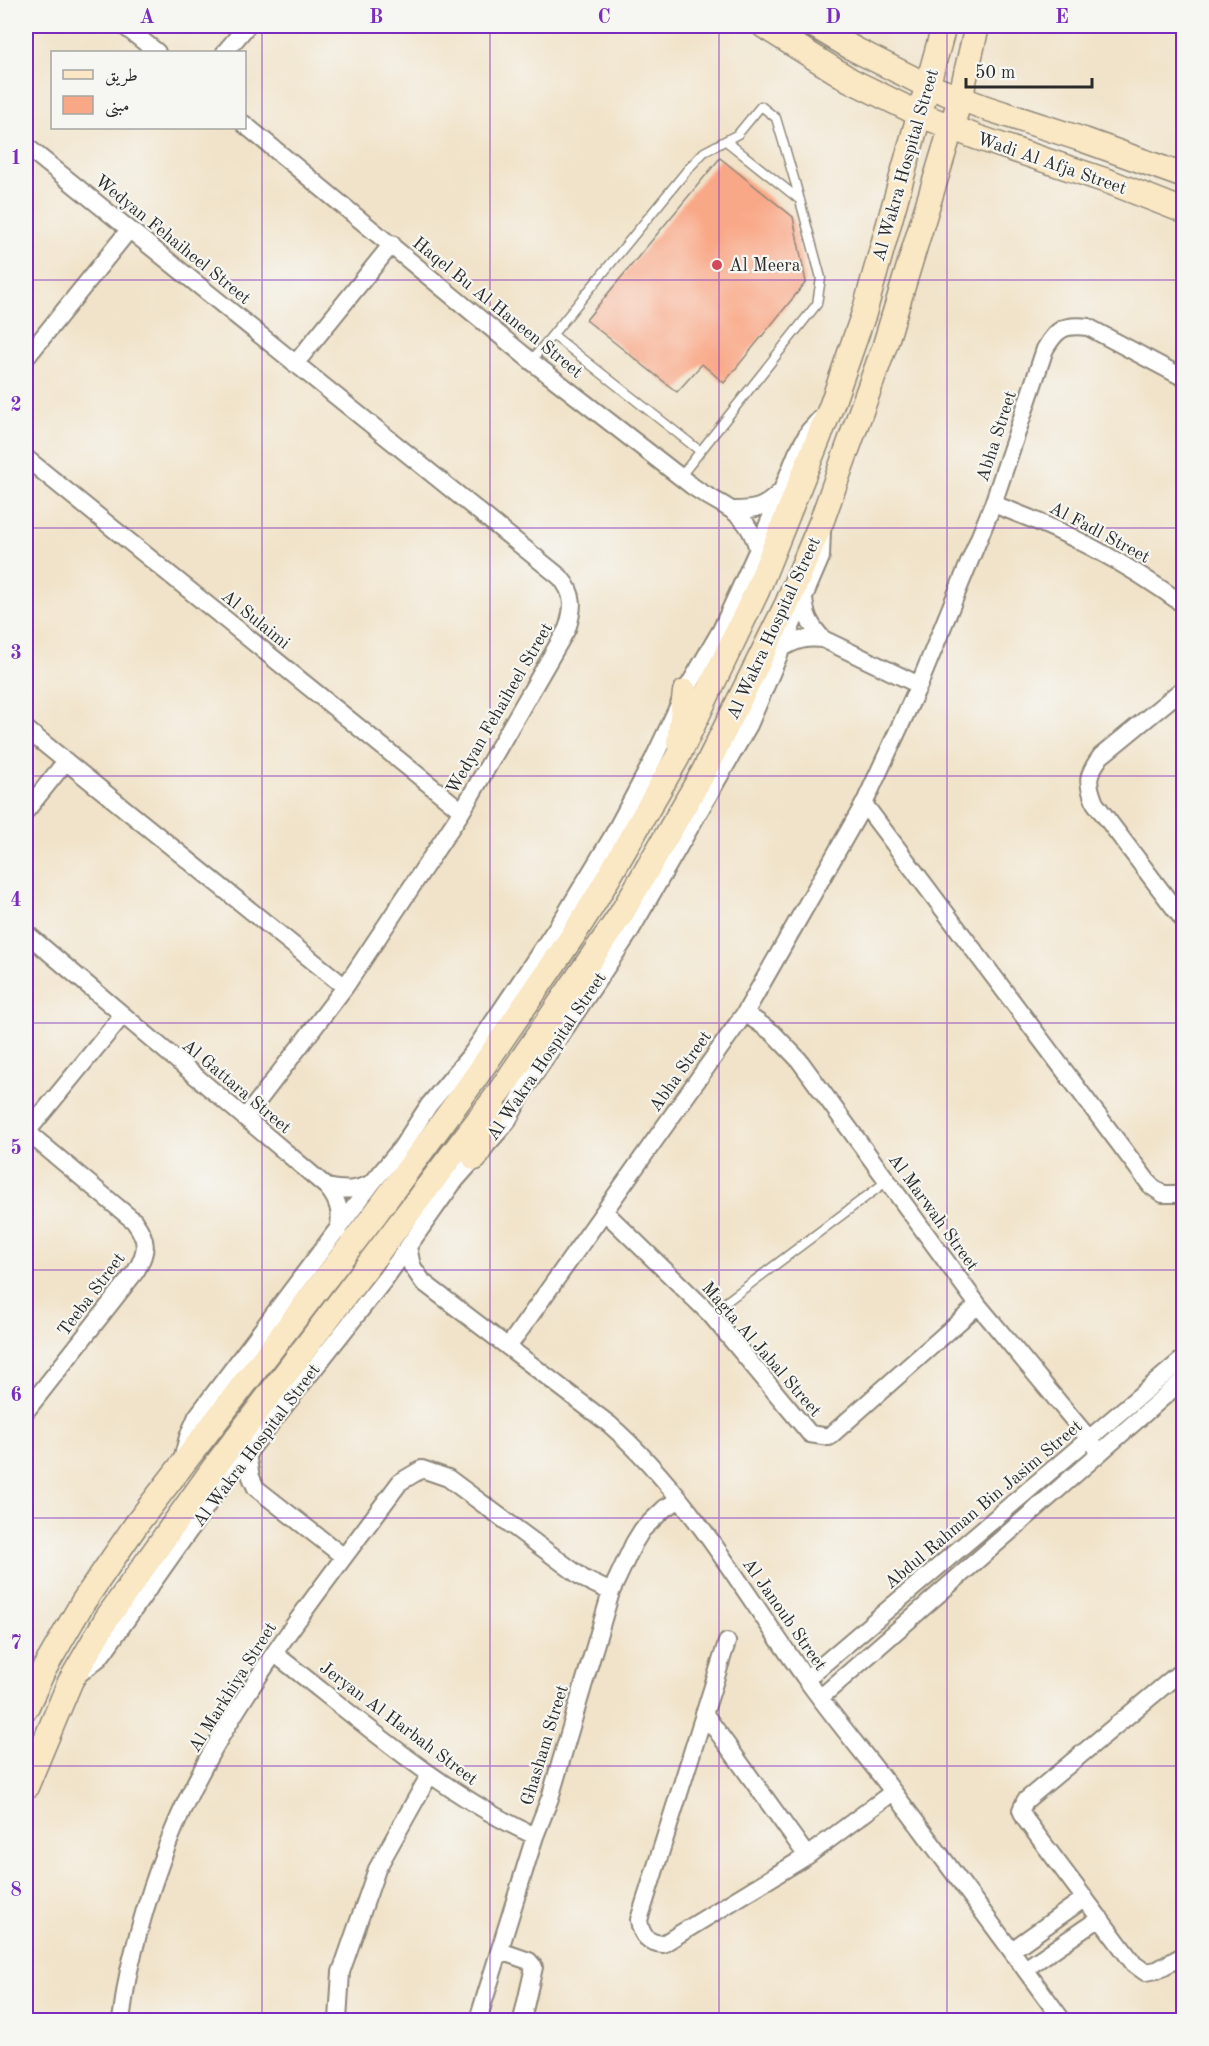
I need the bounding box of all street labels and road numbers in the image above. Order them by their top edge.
street label: Al Wakra Hospital Street [870,67,942,263]
street label: Wadi Al Afja Street [975,130,1129,198]
street label: Wedyan Fehaiheel Street [91,172,254,308]
street label: Haqel Bu Al Haneen Street [409,234,586,382]
street label: Abha Street [974,389,1020,484]
street label: Al Fadl Street [1046,499,1153,567]
street label: Al Wakra Hospital Street [724,534,824,722]
street label: Al Sulaimi [218,587,293,653]
street label: Wedyan Fehaiheel Street [443,620,556,797]
street label: Al Wakra Hospital Street [484,969,610,1144]
street label: Abha Street [646,1028,715,1115]
street label: Al Gattara Street [178,1036,294,1137]
street label: Al Marwah Street [885,1151,982,1274]
street label: Teeba Street [55,1250,129,1340]
street label: Magta Al Jabal Street [698,1279,824,1420]
street label: Al Wakra Hospital Street [190,1361,324,1530]
street label: Abdul Rahman Bin Jasim Street [881,1417,1086,1593]
street label: Al Janoub Street [739,1555,830,1674]
street label: Al Markhiya Street [186,1619,280,1756]
street label: Jeryan Al Harbah Street [316,1659,481,1789]
street label: Ghasham Street [518,1683,572,1808]

